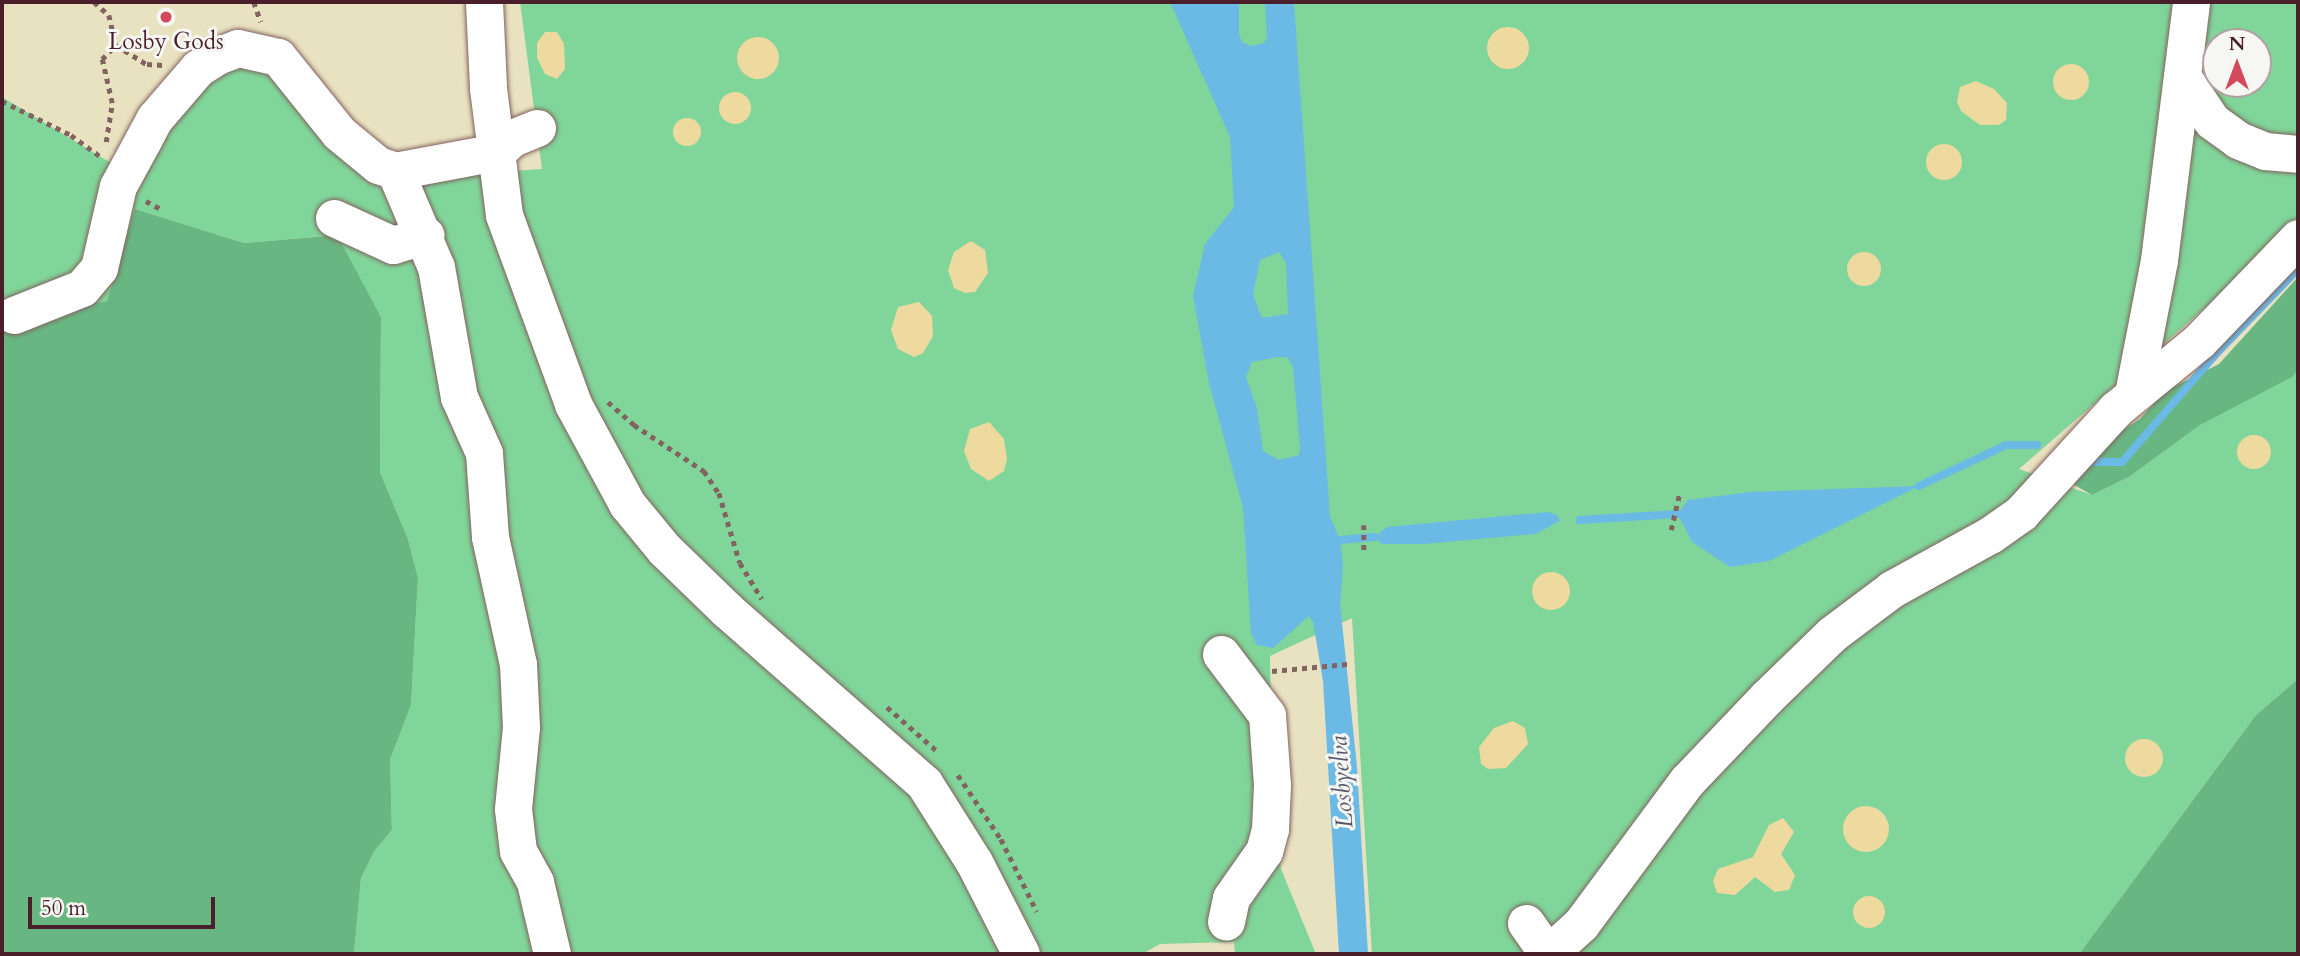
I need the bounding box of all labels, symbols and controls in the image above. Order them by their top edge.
marker: Losby Gods [158,9,174,25]
place label: Losby Gods [108,28,224,56]
north arrow [2202,28,2272,98]
text: N [2229,31,2245,57]
water label: Losbyelva [1324,735,1360,829]
scale bar [32,883,219,927]
text: 50 m [41,894,86,923]

